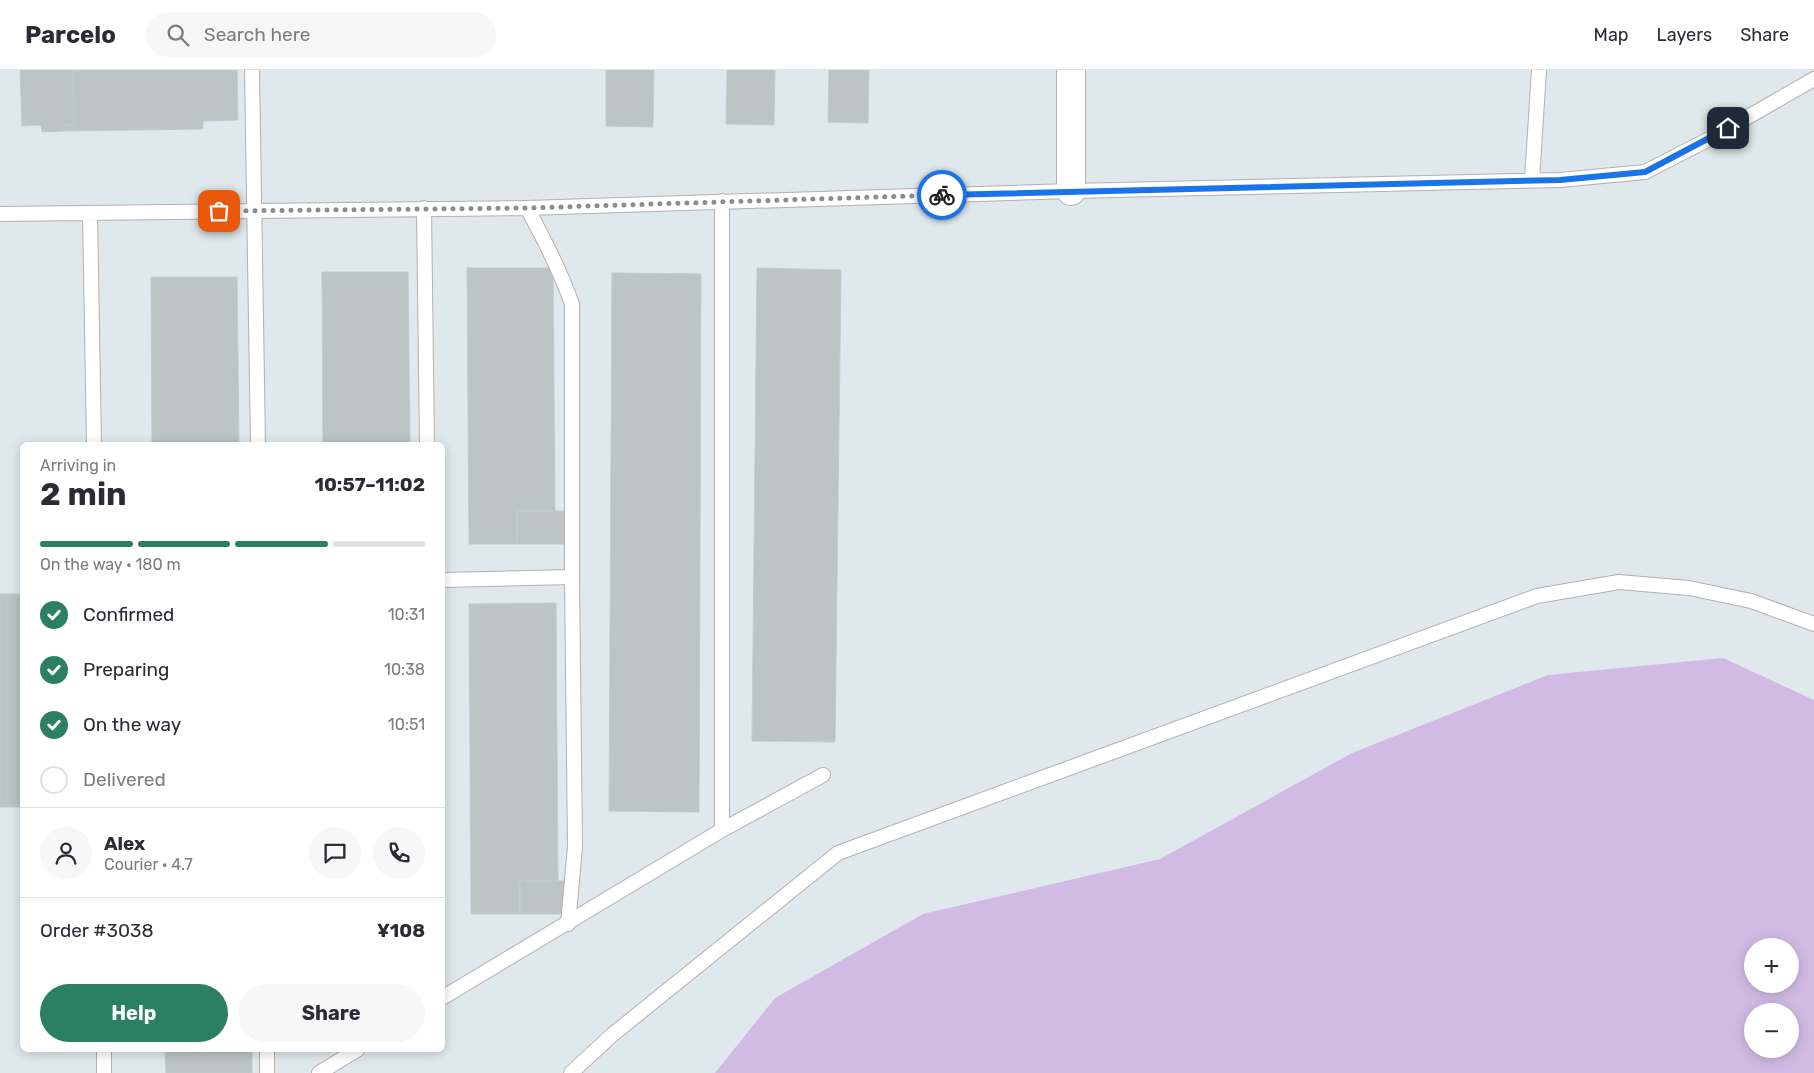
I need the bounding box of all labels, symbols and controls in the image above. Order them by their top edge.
search box [146,12,496,57]
text: Parcelo [25,21,116,49]
icon: search [164,21,192,49]
text: Search here [204,23,310,46]
text: Map [1594,24,1629,46]
text: Layers [1657,24,1712,46]
text: Share [1740,24,1789,46]
pin [1707,107,1749,149]
icon: home [1714,114,1742,142]
courier [917,170,967,220]
icon: bike [928,181,956,209]
pin [198,190,240,232]
icon: bag [205,197,233,225]
text: Arriving in [40,456,116,475]
text: 10:57–11:02 [314,473,425,496]
text: 2 min [40,475,127,513]
text: On the way · 180 m [40,555,181,574]
icon: check [40,601,68,629]
text: Confirmed [83,603,174,626]
text: 10:31 [388,605,425,624]
icon: check [40,656,68,684]
text: Preparing [83,658,169,681]
text: 10:38 [384,660,425,679]
icon: check [40,711,68,739]
text: On the way [83,713,181,736]
text: 10:51 [388,715,425,734]
text: Delivered [83,768,166,791]
button: person [40,827,92,879]
button: chat [309,827,361,879]
button: phone [373,827,425,879]
text: Alex [104,832,145,855]
text: Courier · 4.7 [104,855,193,874]
text: Order #3038 [40,919,154,942]
text: ¥108 [377,919,425,942]
map controls [1744,938,1799,1058]
button: + [1744,938,1799,993]
button: Help [40,984,228,1042]
button: Share [238,984,425,1042]
button: − [1744,1003,1799,1058]

